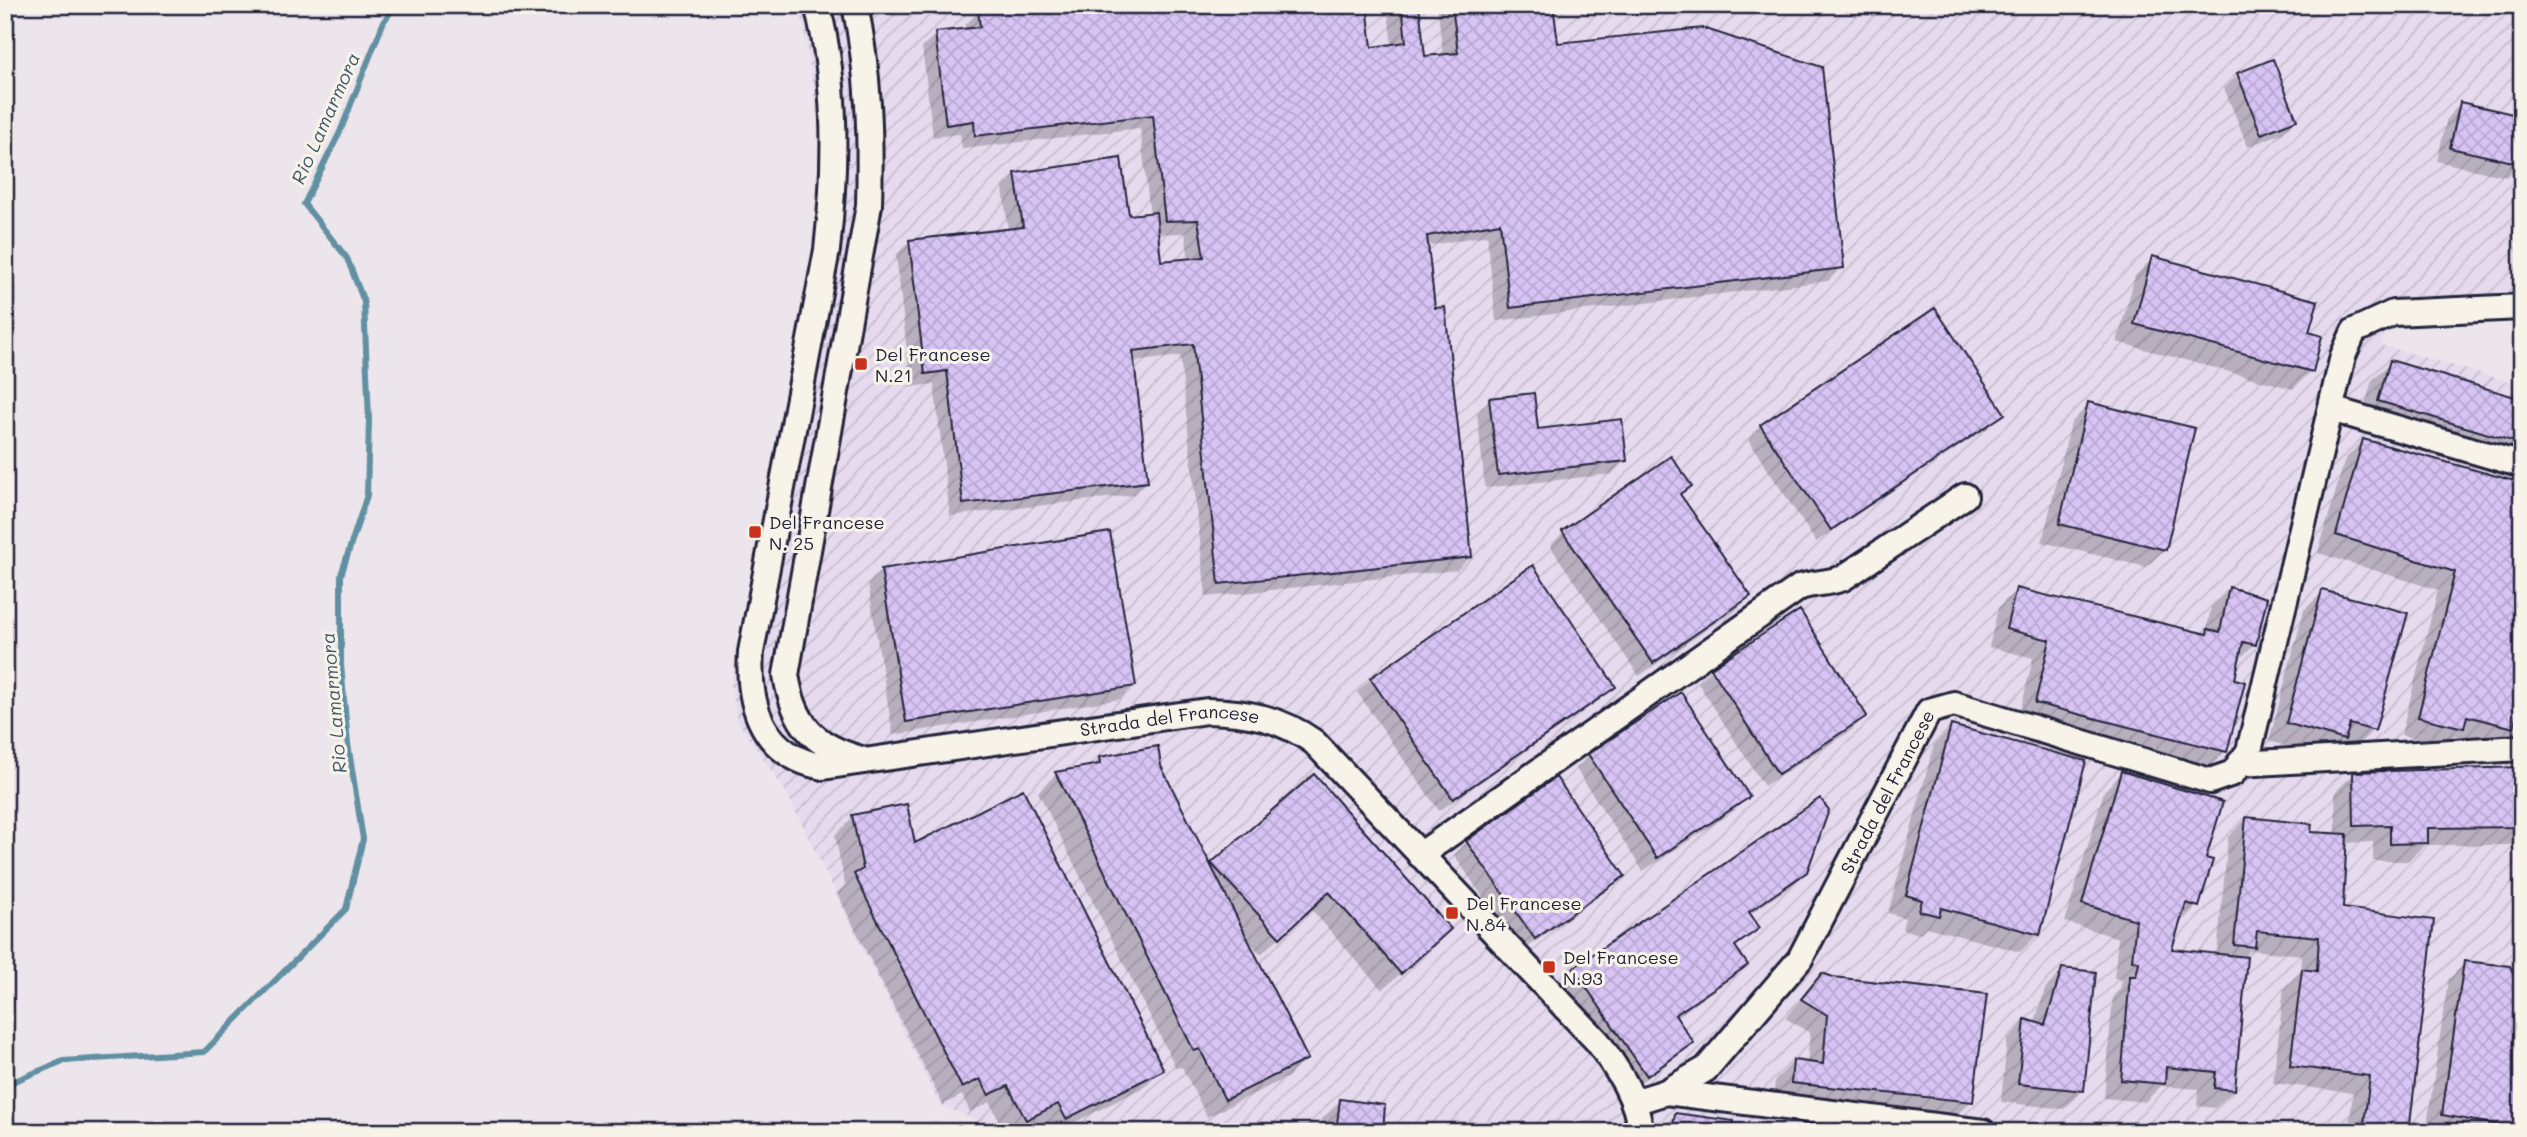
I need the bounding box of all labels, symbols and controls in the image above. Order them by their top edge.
water label: Rio Lamarmora [285,48,365,188]
place label: Del Francese N.21 [875,342,991,387]
marker: Del Francese N.21 [853,356,869,372]
place label: Del Francese N. 25 [769,510,885,555]
marker: Del Francese N. 25 [747,524,763,540]
water label: Rio Lamarmora [314,631,352,775]
street label: Strada del Francese [1078,699,1262,741]
street label: Strada del Francese [1835,706,1940,878]
place label: Del Francese N.84 [1466,891,1582,936]
marker: Del Francese N.84 [1444,905,1460,921]
place label: Del Francese N.93 [1563,945,1679,990]
marker: Del Francese N.93 [1541,959,1557,975]

